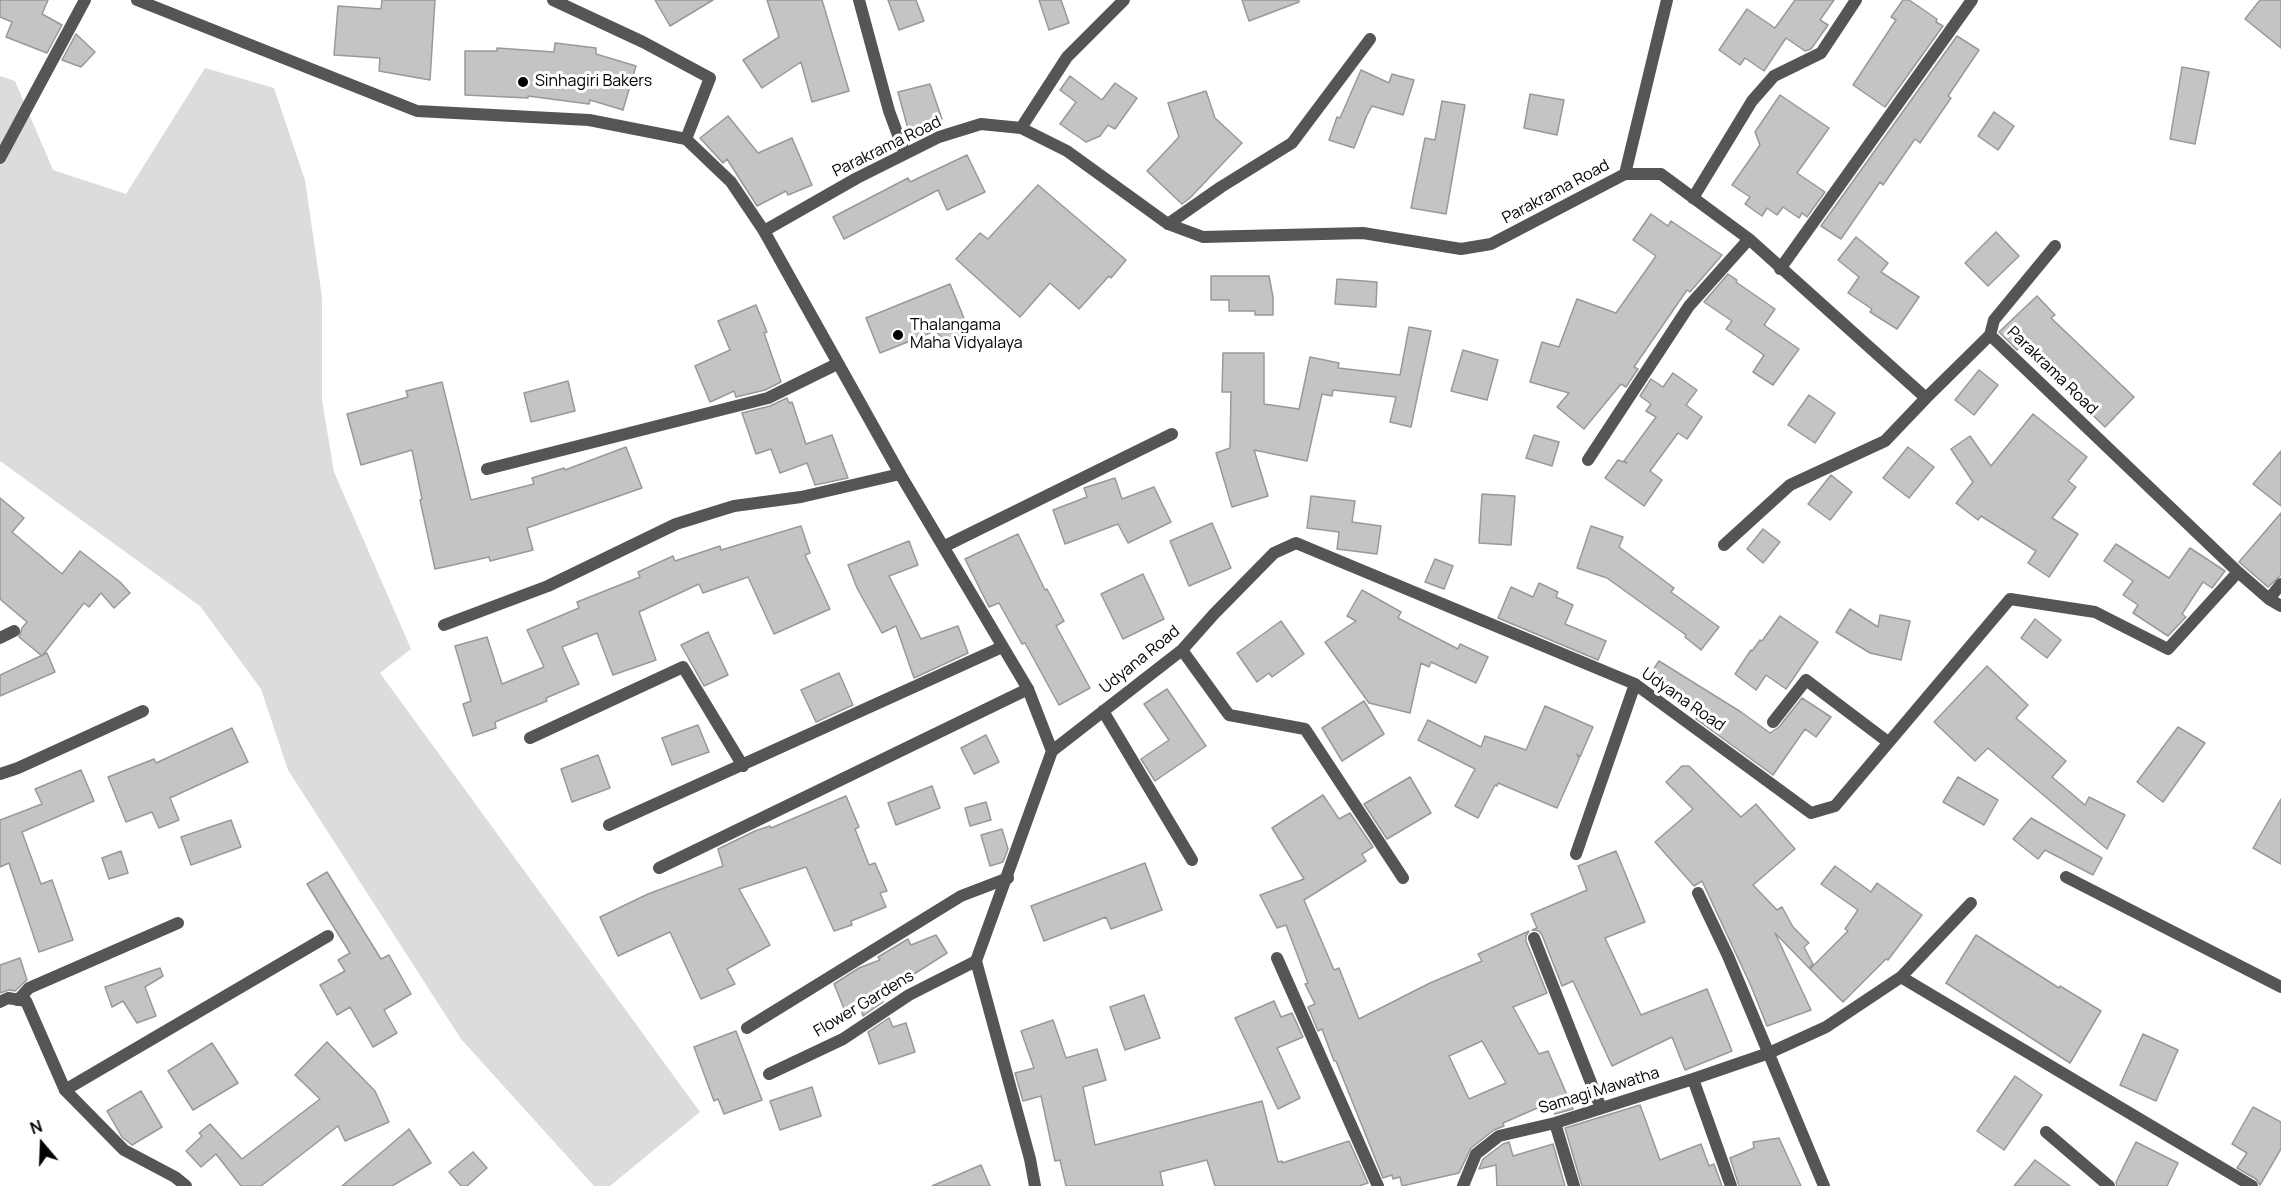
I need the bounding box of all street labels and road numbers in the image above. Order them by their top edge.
street label: Parakrama Road [830,112,944,182]
street label: Parakrama Road [1499,156,1613,228]
street label: Parakrama Road [2003,323,2101,419]
street label: Udyana Road [1096,622,1184,698]
street label: Udyana Road [1638,664,1728,736]
street label: Flower Gardens [810,967,918,1041]
street label: Samagi Mawatha [1536,1064,1662,1118]

